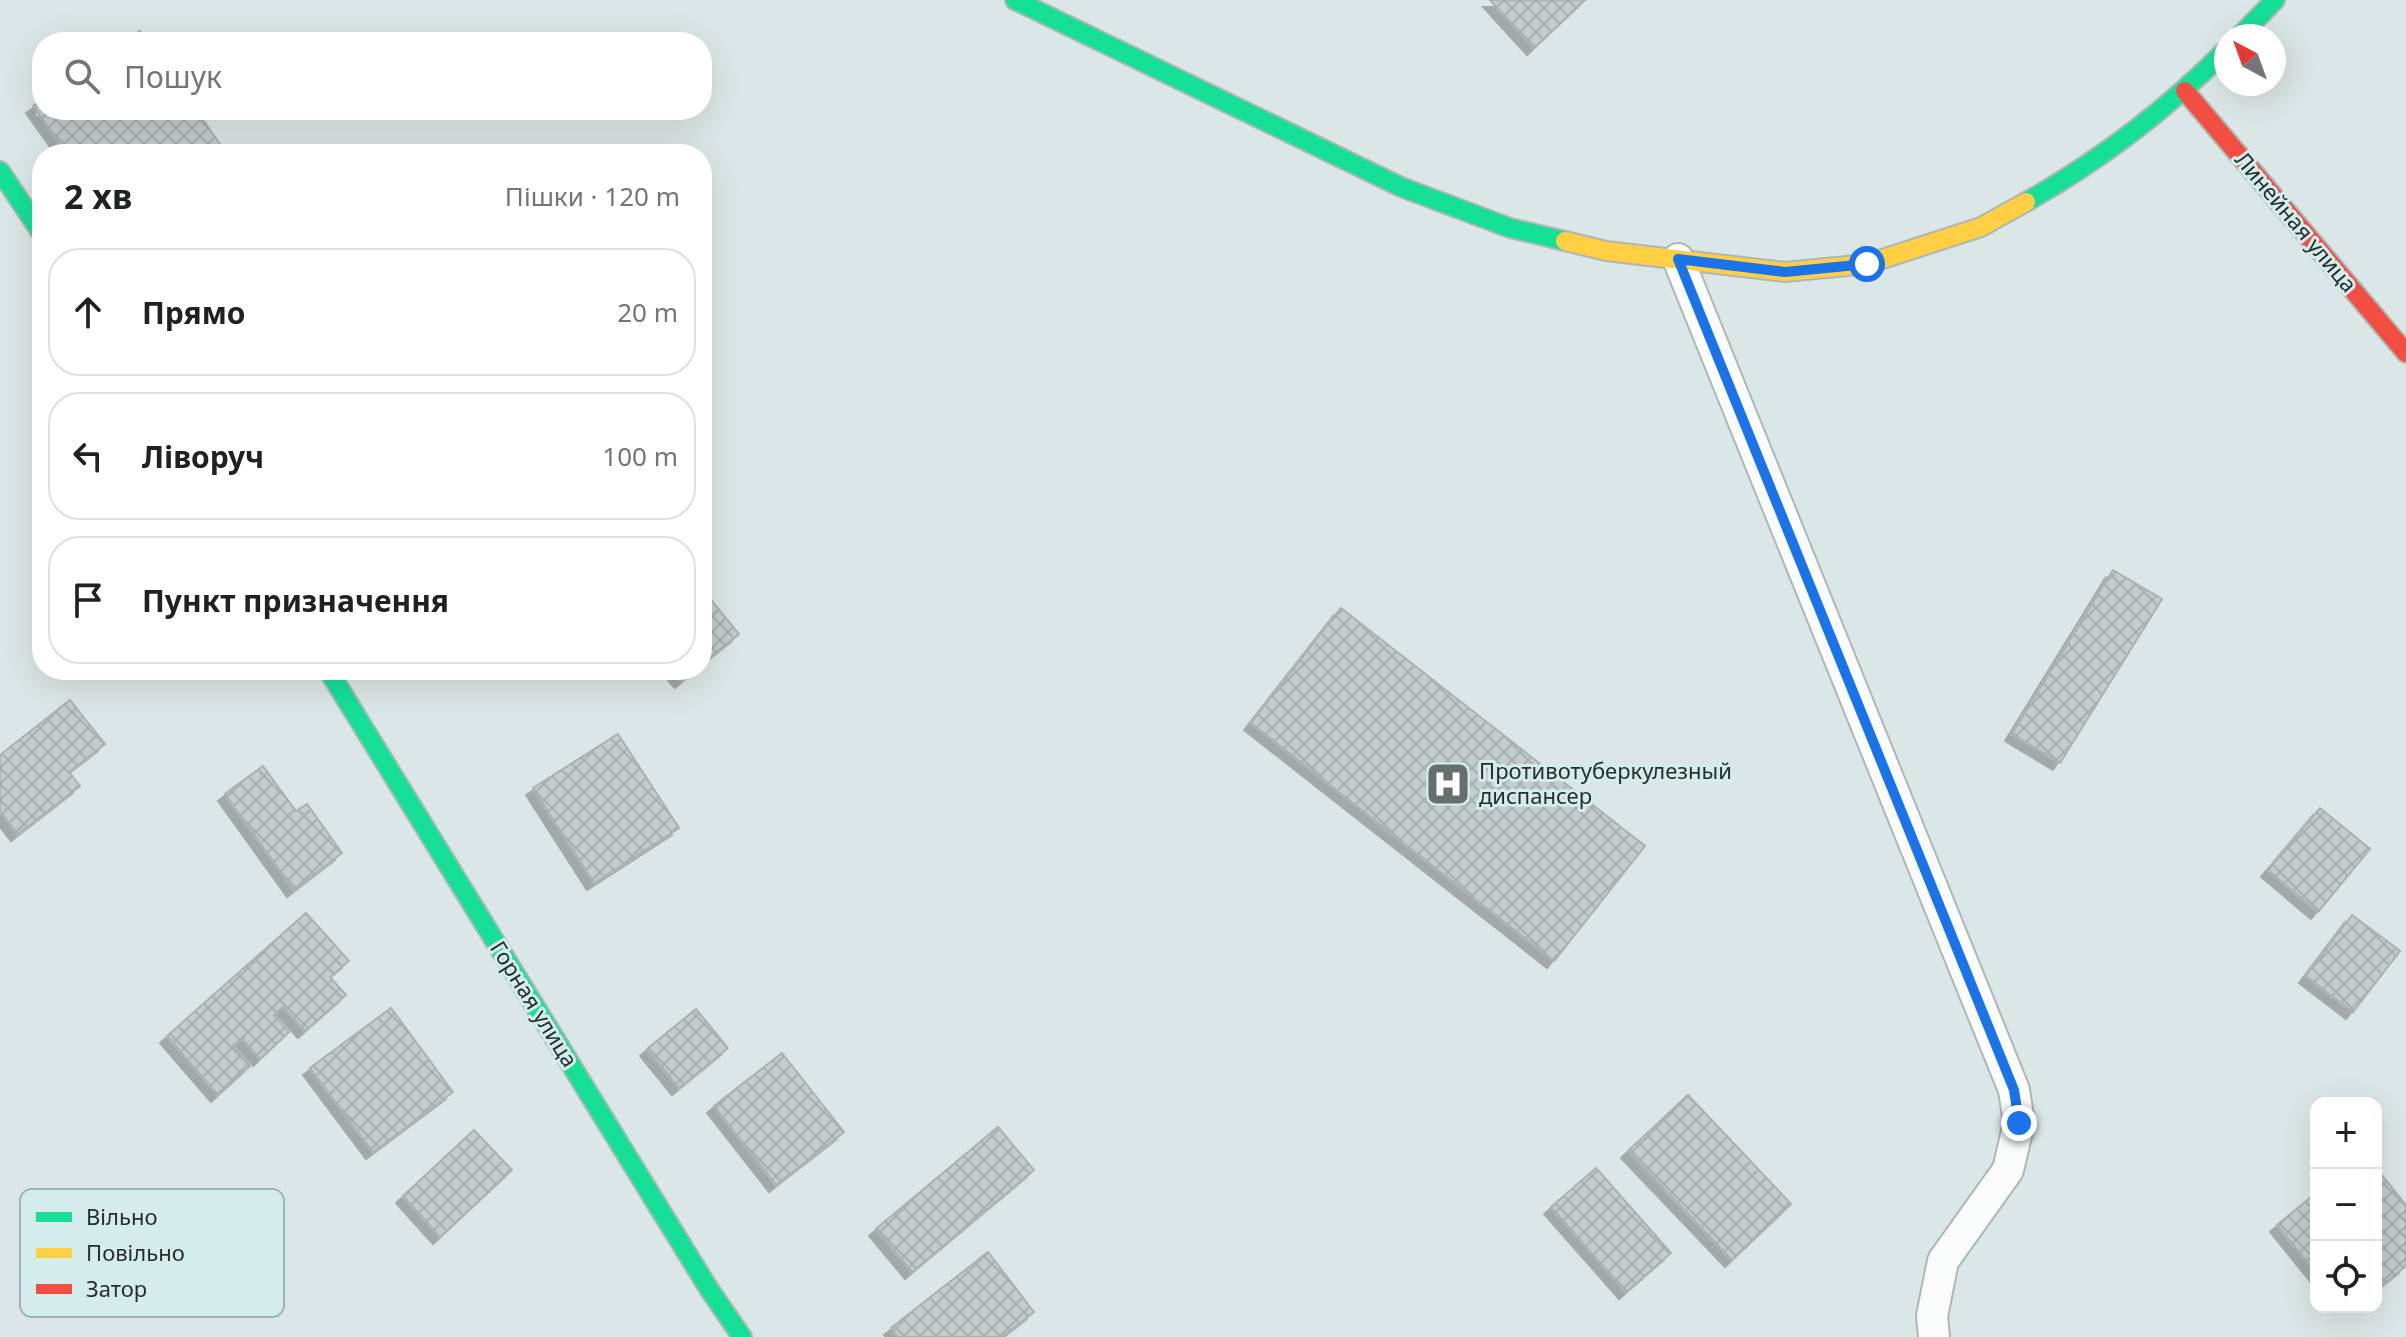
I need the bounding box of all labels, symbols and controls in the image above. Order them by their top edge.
north arrow [2214,24,2286,96]
search box [32,32,712,120]
icon: search [60,54,104,98]
text: Пошук [124,56,222,97]
street label: Линейная улица [2229,145,2364,298]
text: 2 хв [64,173,132,219]
text: Пішки · 120 m [505,178,680,214]
route start [1849,246,1885,282]
icon: ahead [66,290,110,334]
text: Прямо [142,292,246,333]
text: 20 m [617,294,678,330]
icon: left [66,434,110,478]
text: Ліворуч [142,436,264,477]
text: 100 m [602,438,678,474]
icon: arrive [66,578,110,622]
text: Пункт призначення [142,580,449,621]
place label: Противотуберкулезный диспансер [1479,755,1732,810]
hospital icon: Противотуберкулезный диспансер [1424,760,1472,808]
street label: Горная улица [484,935,586,1072]
map controls [2310,1097,2382,1313]
button: + [2310,1097,2382,1169]
route end [2001,1105,2037,1141]
button: − [2310,1169,2382,1241]
legend [20,1189,284,1317]
text: Вільно [86,1201,157,1231]
text: Повільно [86,1237,185,1267]
button: locate [2310,1241,2382,1313]
text: Затор [86,1273,147,1303]

